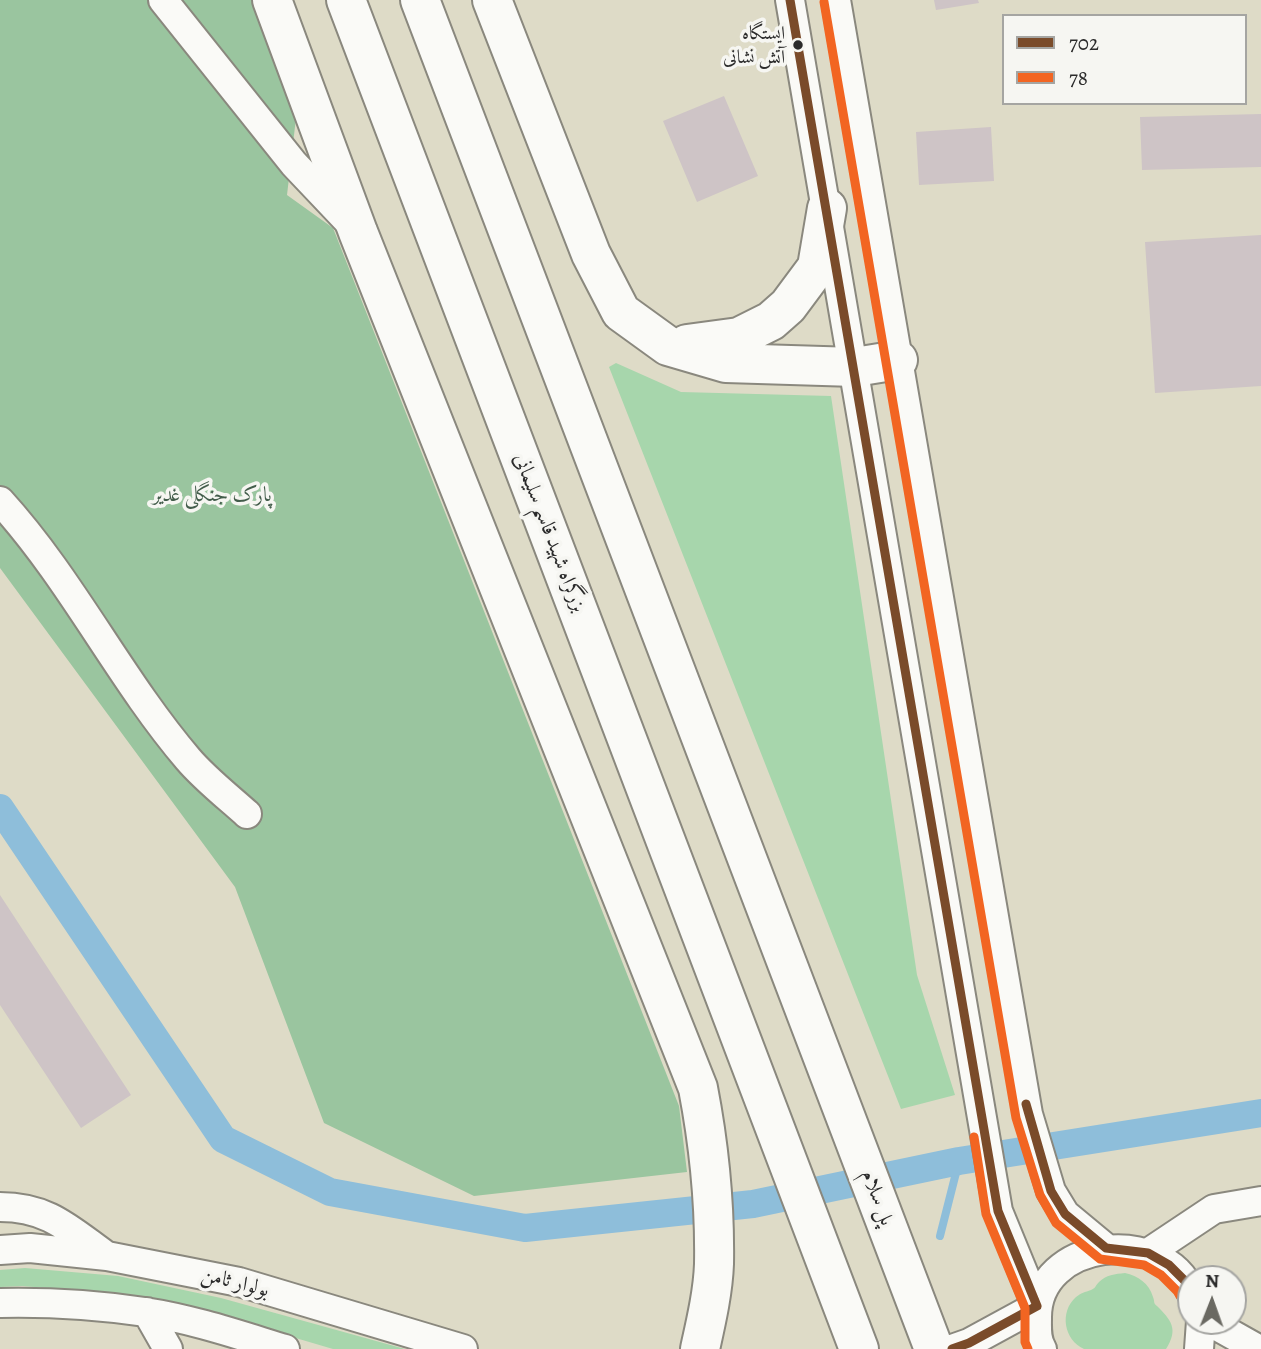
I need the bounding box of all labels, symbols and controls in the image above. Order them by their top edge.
legend [1002,14,1247,105]
place label: ایستگاه آتش نشانی [723,23,785,67]
text: 702 [1069,29,1099,57]
marker: ایستگاه آتش نشانی [791,38,805,52]
text: 78 [1069,64,1088,92]
street label: بزرگراه شهید قاسم سلیمانی [507,450,591,616]
park label: پارک جنگلی غدیر [152,483,272,509]
street label: پل سلام [855,1167,899,1229]
street label: بولوار ثامن [198,1262,272,1304]
north arrow [1177,1265,1247,1335]
text: N [1205,1268,1219,1294]

